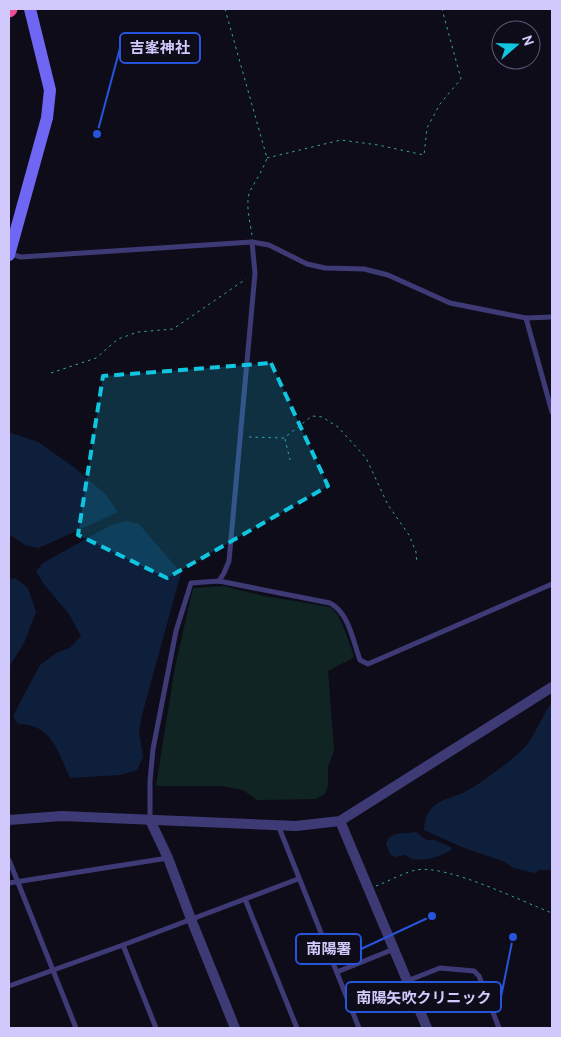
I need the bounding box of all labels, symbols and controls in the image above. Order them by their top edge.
north arrow [491,20,541,70]
callout: 吉峯神社 [120,33,200,63]
text: N [517,33,537,49]
text: 吉峯神社 [130,39,190,59]
callout: 南陽署 [296,934,361,964]
text: 南陽署 [306,941,352,960]
callout: 南陽矢吹クリニック [346,982,501,1012]
text: 南陽矢吹クリニック [356,990,492,1009]

